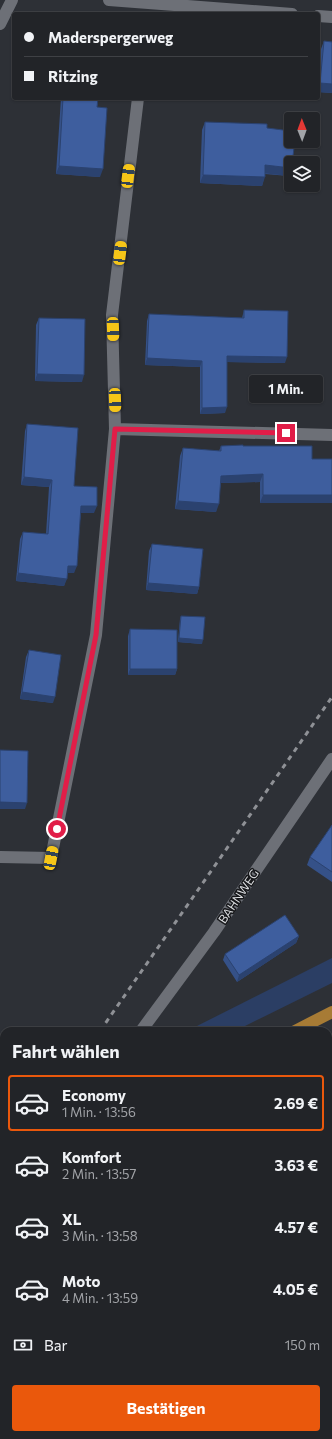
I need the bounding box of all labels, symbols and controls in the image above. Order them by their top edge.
text: Maderspergerweg [48,28,173,46]
text: Ritzing [48,67,98,85]
north arrow [284,112,320,148]
map controls [284,112,320,192]
button: layers [284,156,320,192]
car [121,163,135,189]
car [113,240,127,266]
car [107,317,119,341]
callout: 1 Min. [249,375,323,403]
text: 1 Min. [268,381,304,397]
car [109,388,121,412]
route end [277,424,295,442]
route start [48,820,66,838]
car [43,845,59,871]
street label: BAHNWEG [215,866,261,926]
text: Fahrt wählen [12,1040,120,1062]
icon: car [14,1085,50,1121]
text: Economy [62,1086,126,1104]
text: 2.69 € [274,1094,318,1112]
text: 1 Min. · 13:56 [62,1104,136,1120]
icon: car [14,1147,50,1183]
text: Komfort [62,1148,121,1166]
text: 3.63 € [274,1156,318,1174]
text: 2 Min. · 13:57 [62,1166,136,1182]
icon: car [14,1209,50,1245]
text: XL [62,1210,81,1228]
text: 4.57 € [274,1218,318,1236]
text: 3 Min. · 13:58 [62,1228,138,1244]
icon: car [14,1271,50,1307]
text: Moto [62,1272,101,1290]
text: 4.05 € [273,1280,318,1298]
text: 4 Min. · 13:59 [62,1290,138,1306]
icon: cash [12,1334,34,1356]
text: Bar [44,1336,68,1354]
text: 150 m [285,1337,320,1353]
button: Bestätigen [12,1385,320,1431]

